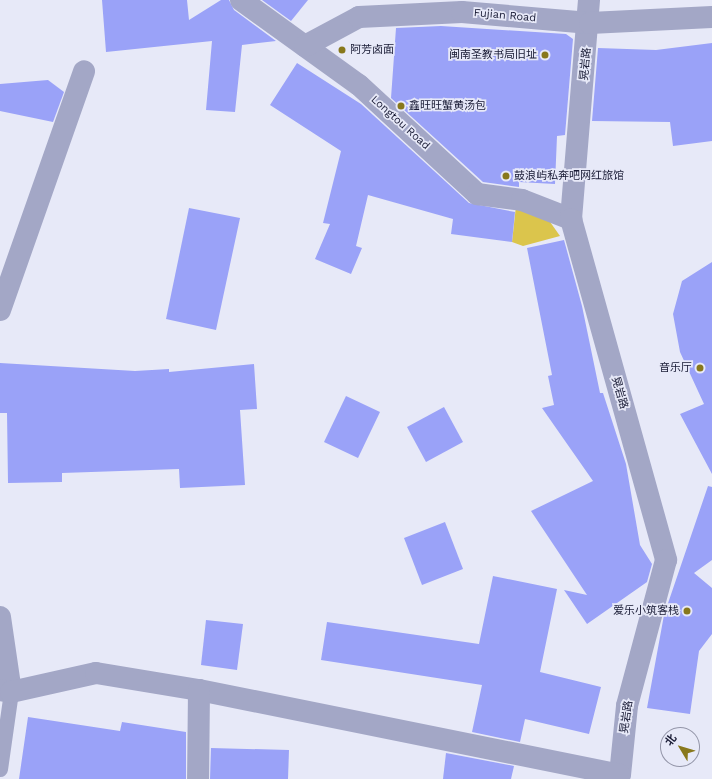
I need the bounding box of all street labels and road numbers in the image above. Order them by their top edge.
street label: Fujian Road [473,7,537,25]
street label: 晃岩路 [578,47,594,81]
street label: Longtou Road [368,93,432,153]
street label: 晃岩路 [608,375,630,411]
street label: 晃岩路 [618,700,636,734]

